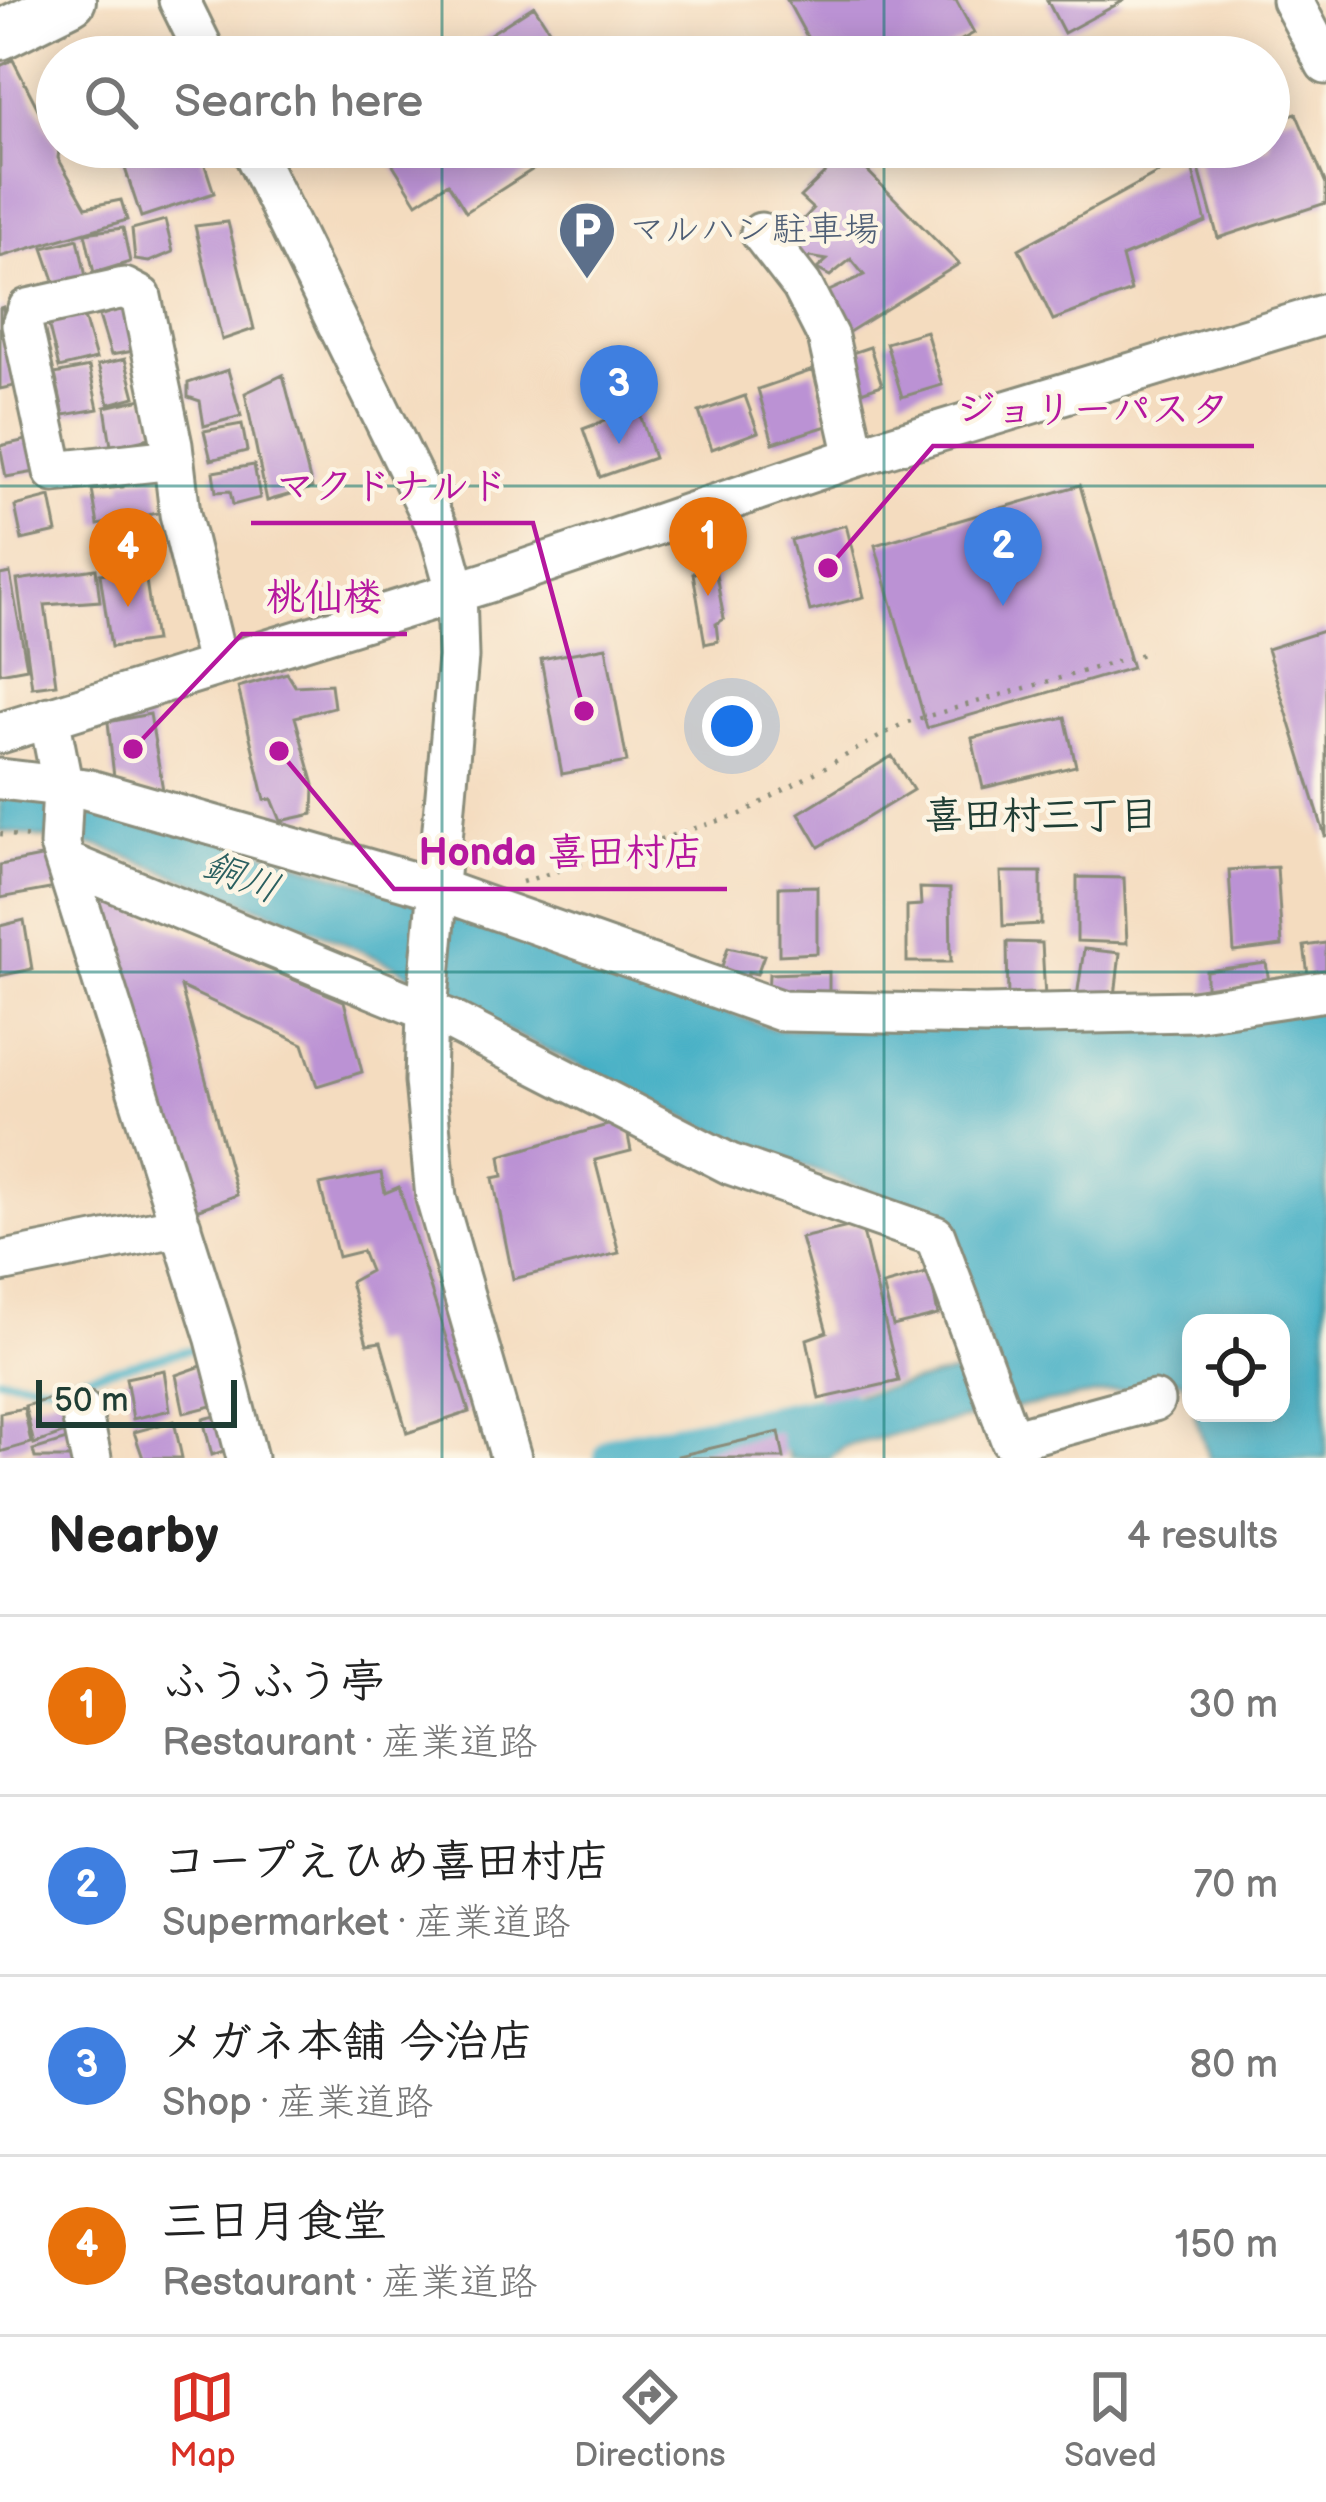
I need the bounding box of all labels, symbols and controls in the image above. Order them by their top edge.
search box [36,36,1290,168]
icon: search [78,69,144,135]
text: Search here [174,75,423,130]
parking icon: マルハン駐車場 [556,199,618,281]
place label: マルハン駐車場 [629,209,880,252]
pin: 3 [580,345,658,444]
callout: ジョリーパスタ [933,371,1254,446]
text: ジョリーパスタ [956,387,1230,434]
callout: マクドナルド [251,448,533,523]
text: マクドナルド [276,464,508,511]
pin: 1 [669,497,747,596]
pin: 2 [964,507,1042,606]
pin: 4 [89,508,167,607]
callout: 桃仙楼 [242,559,407,634]
text: 桃仙楼 [265,575,383,622]
your location [702,696,762,756]
district label: 喜田村三丁目 [924,793,1158,840]
callout: Honda 喜田村店 [394,814,727,889]
text: Honda 喜田村店 [419,830,703,877]
water label: 銅川 [196,842,286,914]
map controls [1182,1314,1290,1422]
button: locate [1182,1314,1290,1422]
scale bar [36,1374,237,1427]
text: 50 m [54,1381,129,1421]
text: Nearby [48,1506,219,1567]
text: 4 results [1127,1513,1278,1560]
text: ふうふう亭 [162,1655,385,1710]
text: 1 [79,1682,95,1729]
text: 30 m [1188,1682,1278,1729]
text: Restaurant · 産業道路 [162,1720,538,1767]
text: コープえひめ喜田村店 [162,1835,610,1890]
text: 2 [75,1862,99,1909]
text: 70 m [1193,1862,1278,1909]
text: Supermarket · 産業道路 [162,1900,571,1947]
text: メガネ本舗 今治店 [162,2015,534,2070]
text: 3 [76,2042,98,2089]
text: 80 m [1190,2042,1278,2089]
text: Shop · 産業道路 [162,2080,433,2127]
text: 三日月食堂 [162,2195,387,2250]
text: 4 [76,2222,98,2269]
text: 150 m [1175,2222,1278,2269]
text: Restaurant · 産業道路 [162,2260,538,2307]
tab: Map [169,2364,236,2476]
tab: Directions [574,2364,726,2476]
tab: Saved [1064,2364,1157,2476]

